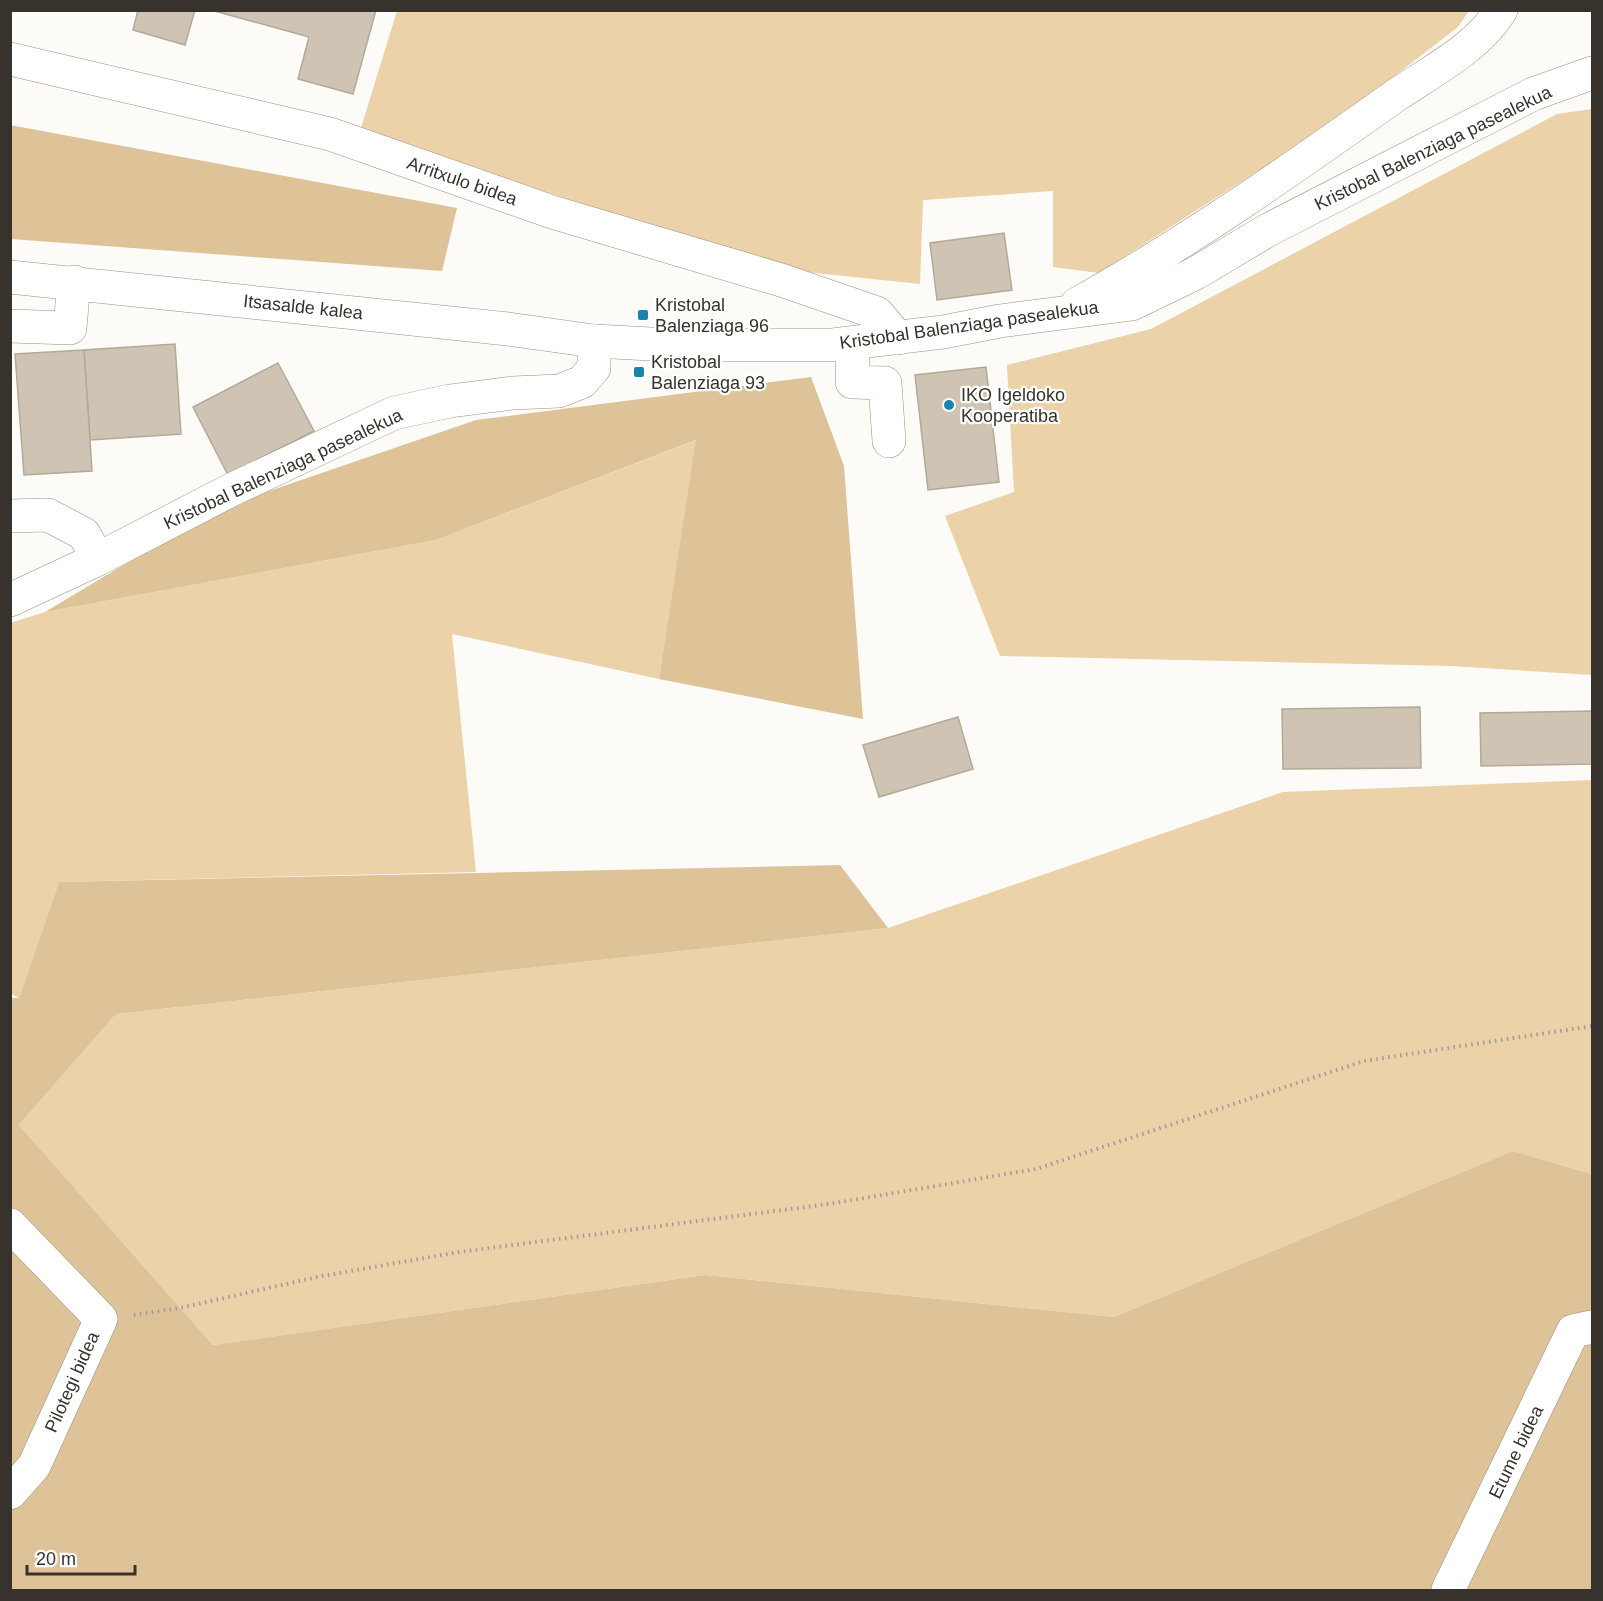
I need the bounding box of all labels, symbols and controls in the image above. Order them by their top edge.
street label: Kristobal Balenziaga pasealekua [1311,81,1556,214]
street label: Arritxulo bidea [404,153,521,210]
street label: Itsasalde kalea [242,291,365,323]
place label: Kristobal Balenziaga 96 [655,295,769,336]
street label: Kristobal Balenziaga pasealekua [838,297,1101,353]
marker: Kristobal Balenziaga 96 [636,308,650,322]
place label: Kristobal Balenziaga 93 [651,352,765,393]
marker: Kristobal Balenziaga 93 [632,365,646,379]
place label: IKO Igeldoko Kooperatiba [961,385,1065,426]
marker: IKO Igeldoko Kooperatiba [942,398,956,412]
street label: Kristobal Balenziaga pasealekua [160,404,406,533]
street label: Pilotegi bidea [41,1328,104,1435]
street label: Etume bidea [1485,1401,1548,1502]
scale bar [27,1538,135,1576]
text: 20 m [36,1549,76,1569]

